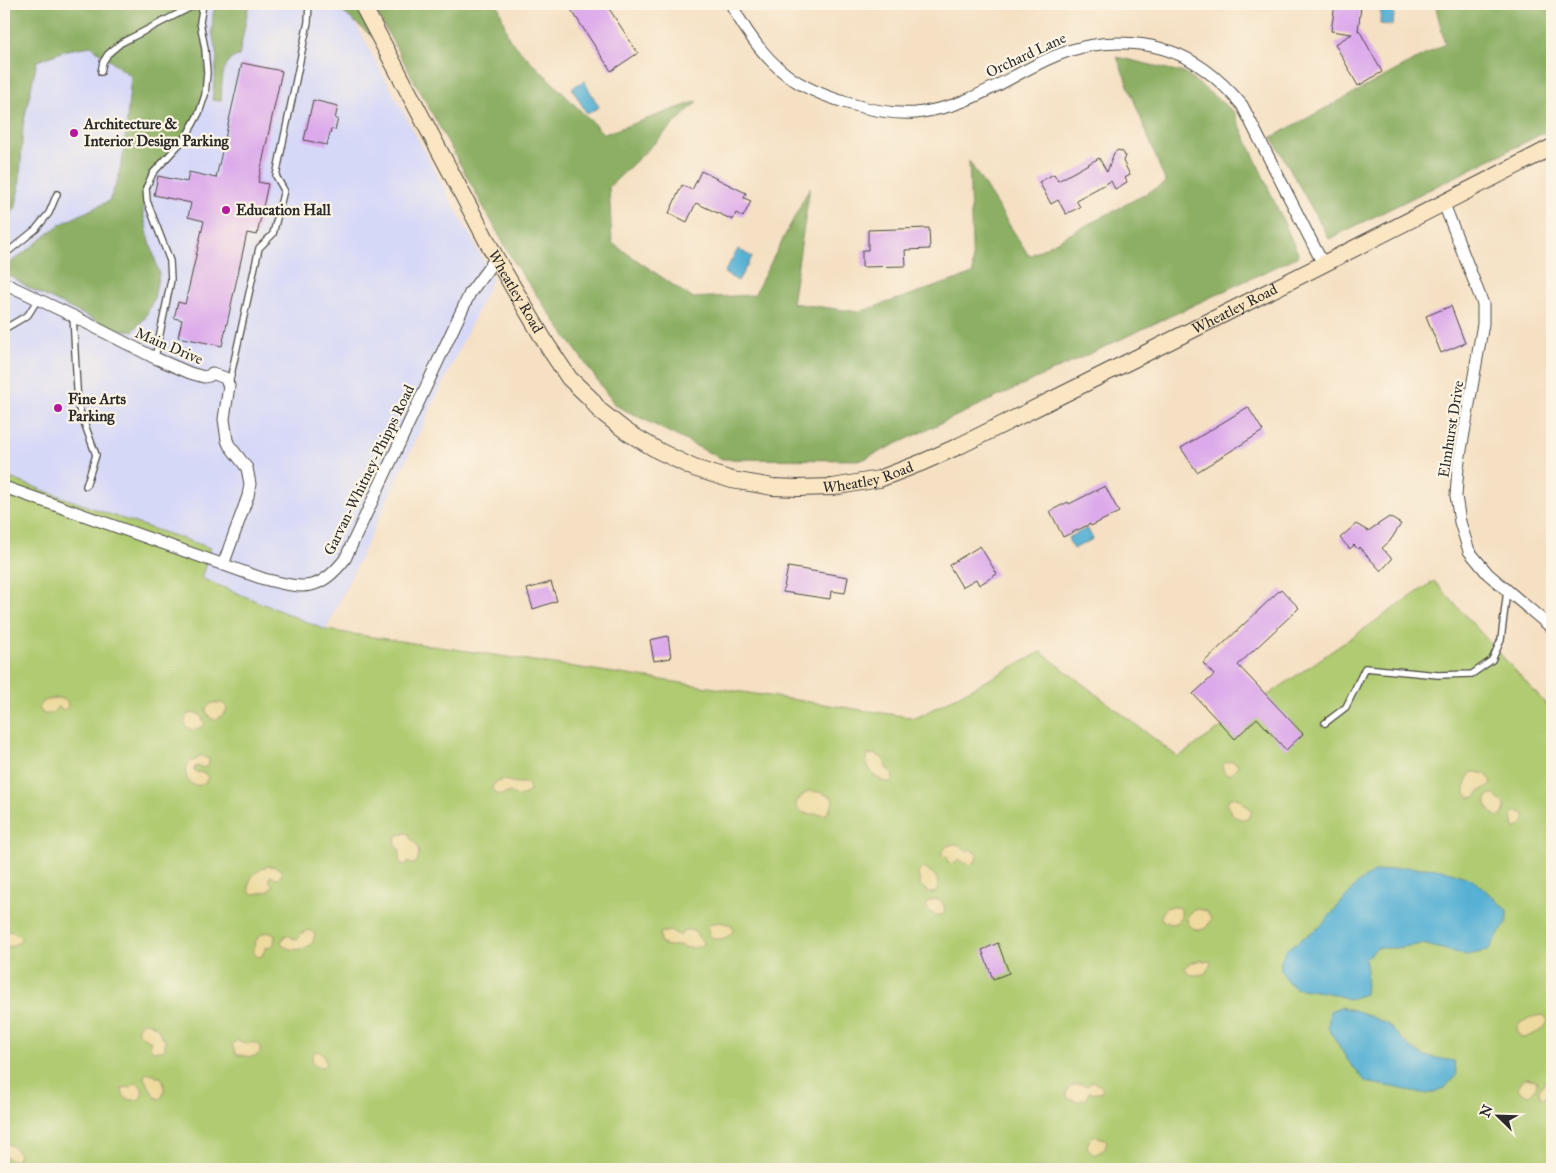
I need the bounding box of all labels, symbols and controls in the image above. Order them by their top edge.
street label: Orchard Lane [983,29,1069,81]
place label: Architecture & Interior Design Parking [83,115,230,151]
marker: Architecture & Interior Design Parking [68,127,80,139]
place label: Education Hall [236,201,332,219]
marker: Education Hall [220,204,232,216]
street label: Wheatley Road [484,247,547,337]
street label: Wheatley Road [1189,280,1281,338]
street label: Main Drive [132,324,206,368]
street label: Elmhurst Drive [1434,379,1468,479]
street label: Garvan-Whitney-Phipps Road [320,382,418,558]
place label: Fine Arts Parking [68,390,127,426]
marker: Fine Arts Parking [52,402,64,414]
street label: Wheatley Road [822,457,916,496]
north arrow [1474,1090,1524,1140]
text: N [1476,1102,1497,1120]

